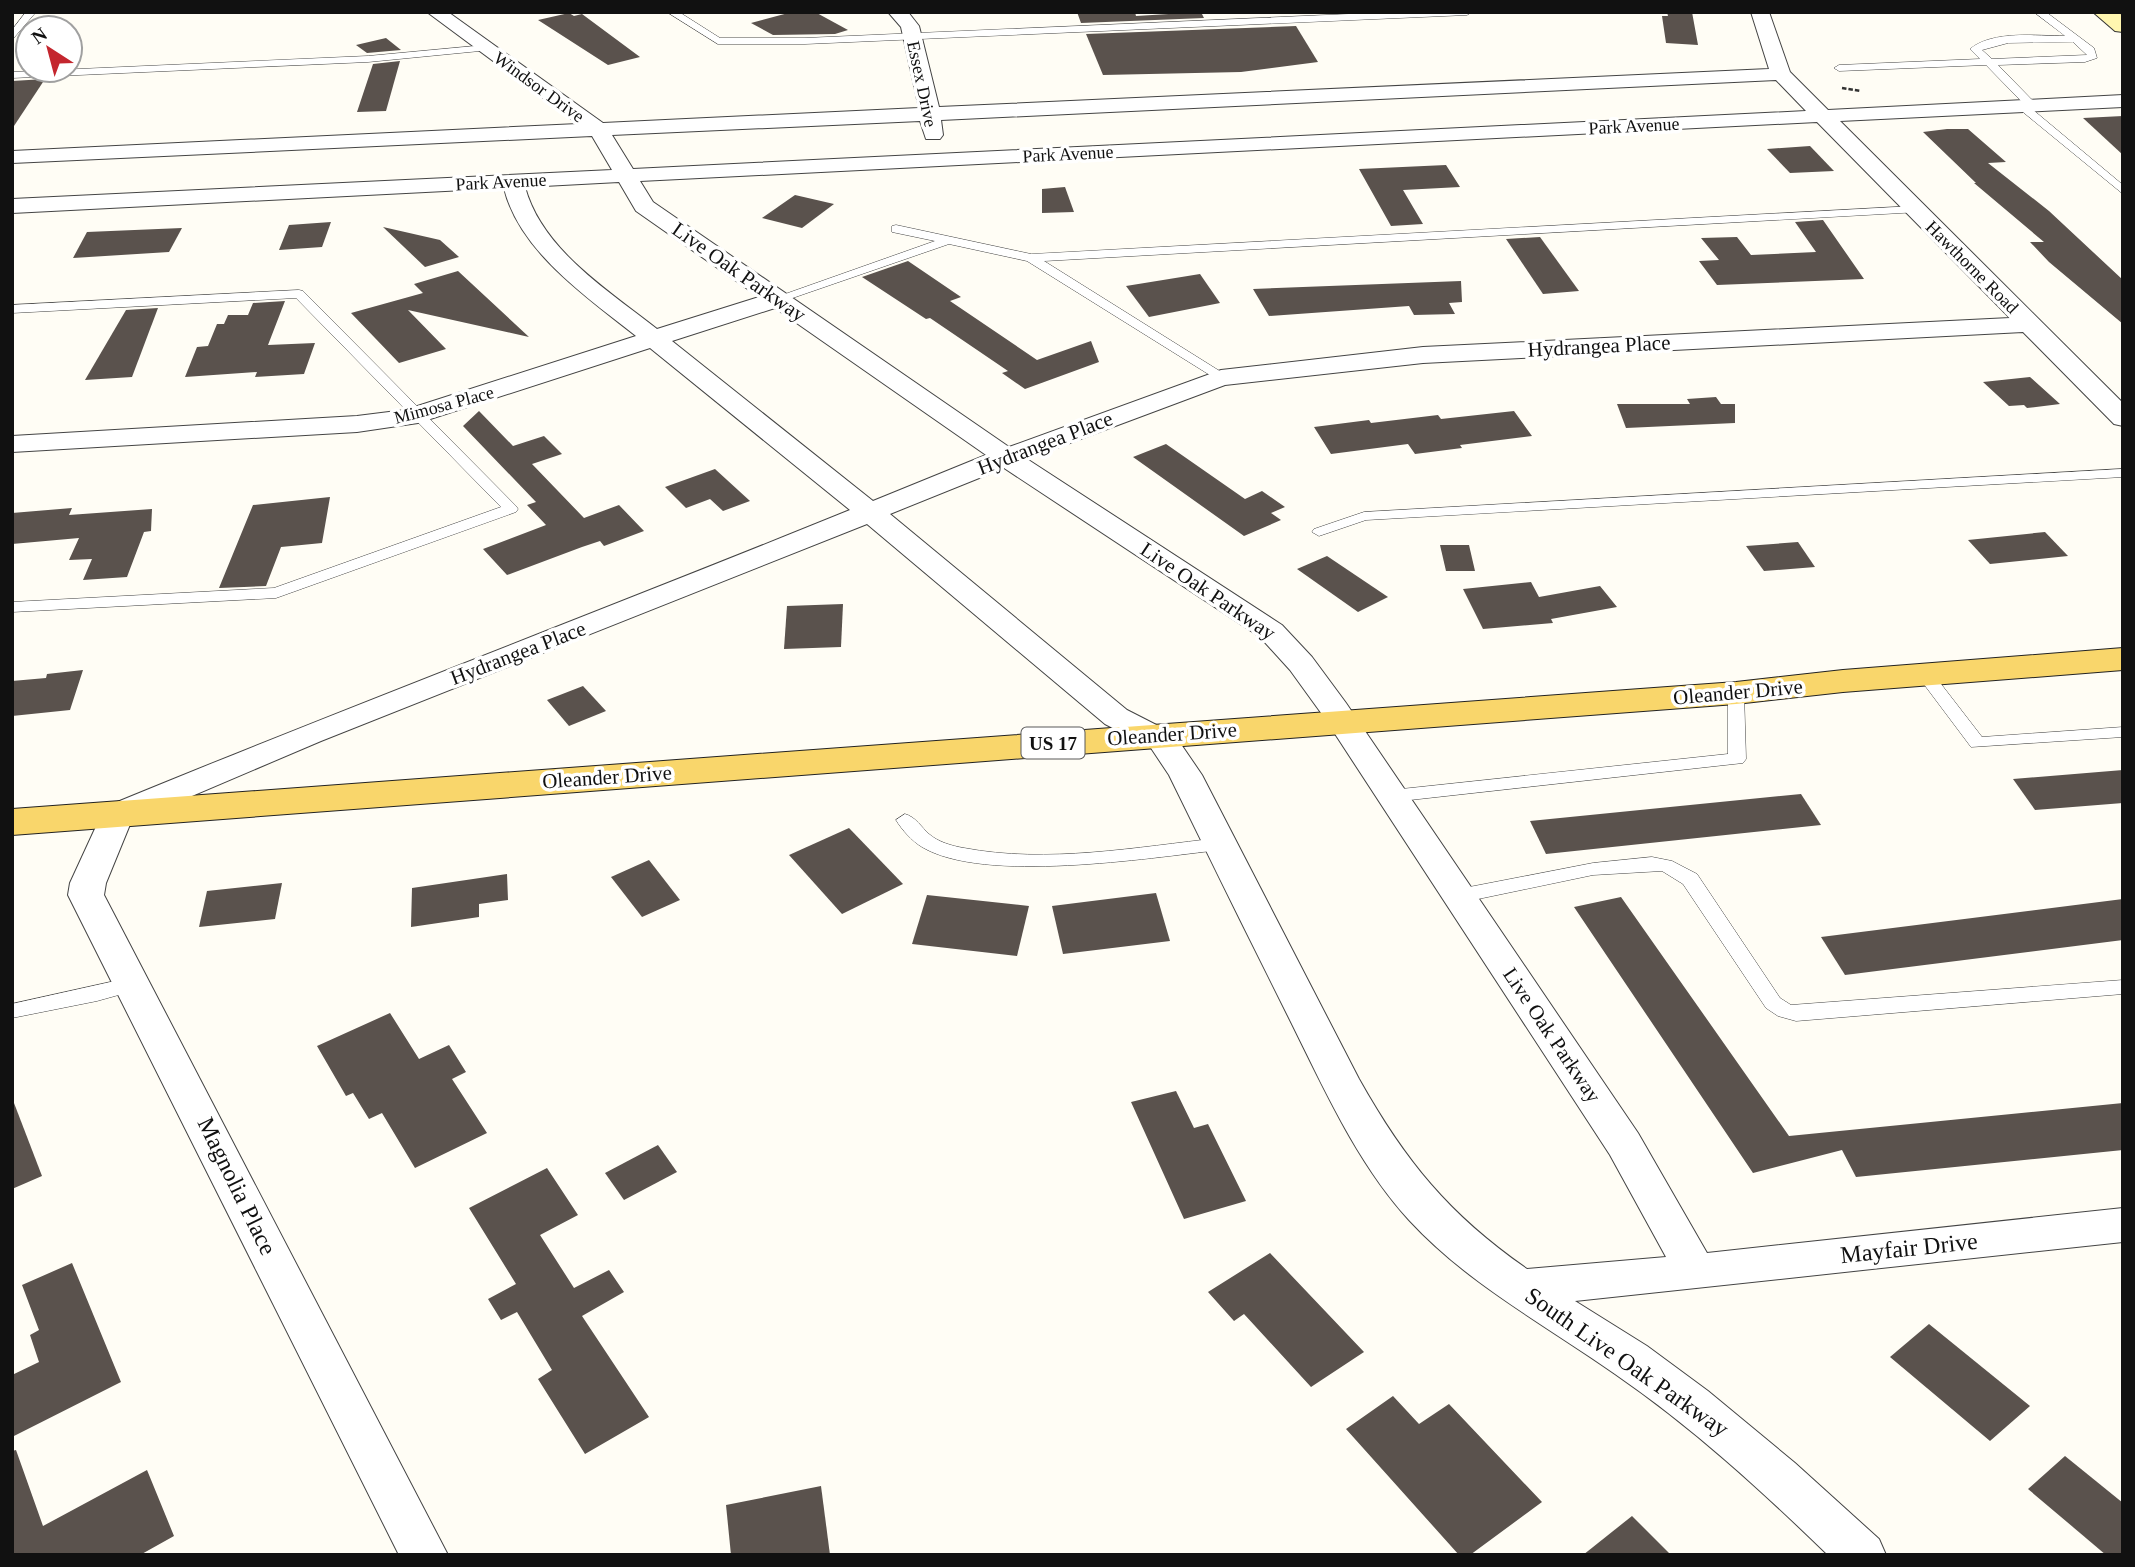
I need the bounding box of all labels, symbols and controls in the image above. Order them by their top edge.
north arrow [14,14,84,84]
text: N [28,23,51,48]
street label: Essex Drive [903,39,941,129]
street label: Windsor Drive [490,48,588,126]
street label: Park Avenue [1588,114,1680,138]
street label: Park Avenue [1022,142,1114,166]
street label: Park Avenue [455,170,547,194]
street label: Live Oak Parkway [668,217,811,327]
street label: Hawthorne Road [1922,217,2022,317]
street label: Hydrangea Place [1527,330,1671,362]
street label: Mimosa Place [392,382,496,428]
street label: Hydrangea Place [974,406,1116,480]
street label: Live Oak Parkway [1136,537,1280,645]
street label: Hydrangea Place [447,616,589,690]
street label: Oleander Drive [1672,674,1804,710]
street label: Oleander Drive [1106,717,1238,751]
road number: US 17 [1021,728,1084,758]
street label: Oleander Drive [541,760,673,794]
street label: Live Oak Parkway [1498,963,1606,1107]
street label: Magnolia Place [192,1113,282,1259]
street label: Mayfair Drive [1839,1228,1979,1268]
street label: South Live Oak Parkway [1520,1282,1734,1442]

